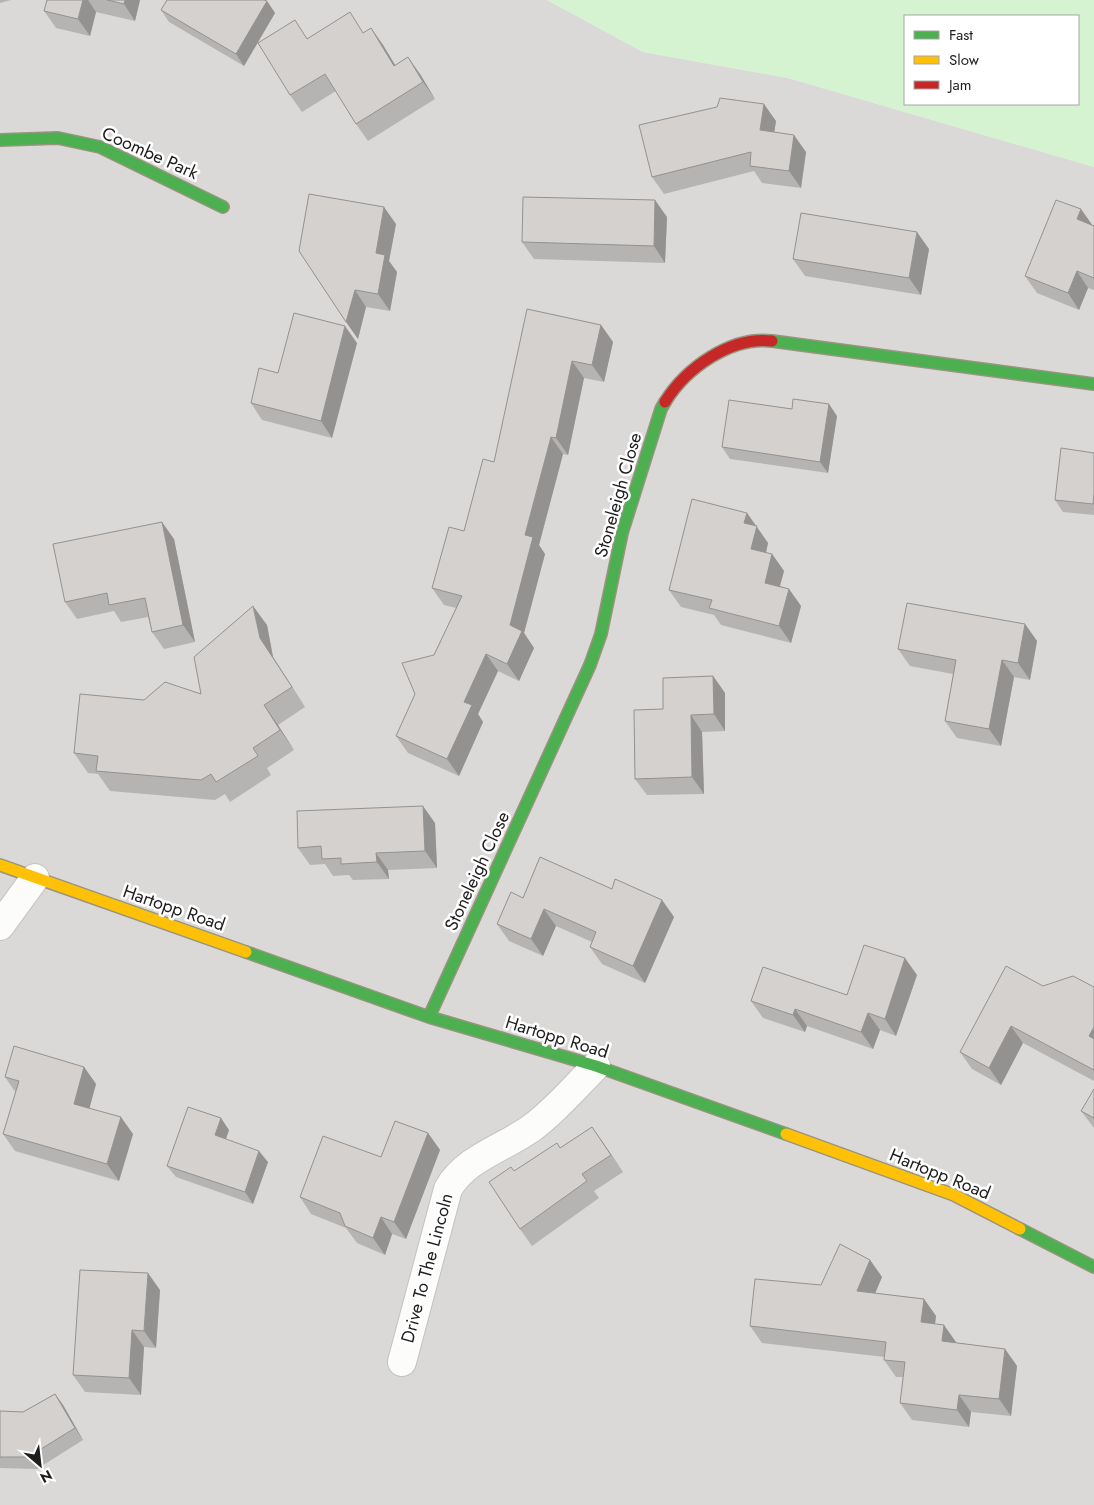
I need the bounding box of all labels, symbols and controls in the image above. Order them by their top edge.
legend [904,15,1079,105]
text: Fast [949,24,973,46]
text: Slow [949,49,980,71]
text: Jam [947,74,972,96]
street label: Coombe Park [98,120,202,186]
street label: Stoneleigh Close [588,430,648,560]
street label: Stoneleigh Close [438,807,516,935]
street label: Hartopp Road [119,878,229,938]
street label: Hartopp Road [502,1009,612,1065]
street label: Hartopp Road [886,1142,994,1206]
street label: Drive To The Lincoln [395,1190,459,1346]
north arrow [15,1440,65,1490]
text: N [36,1465,56,1488]

